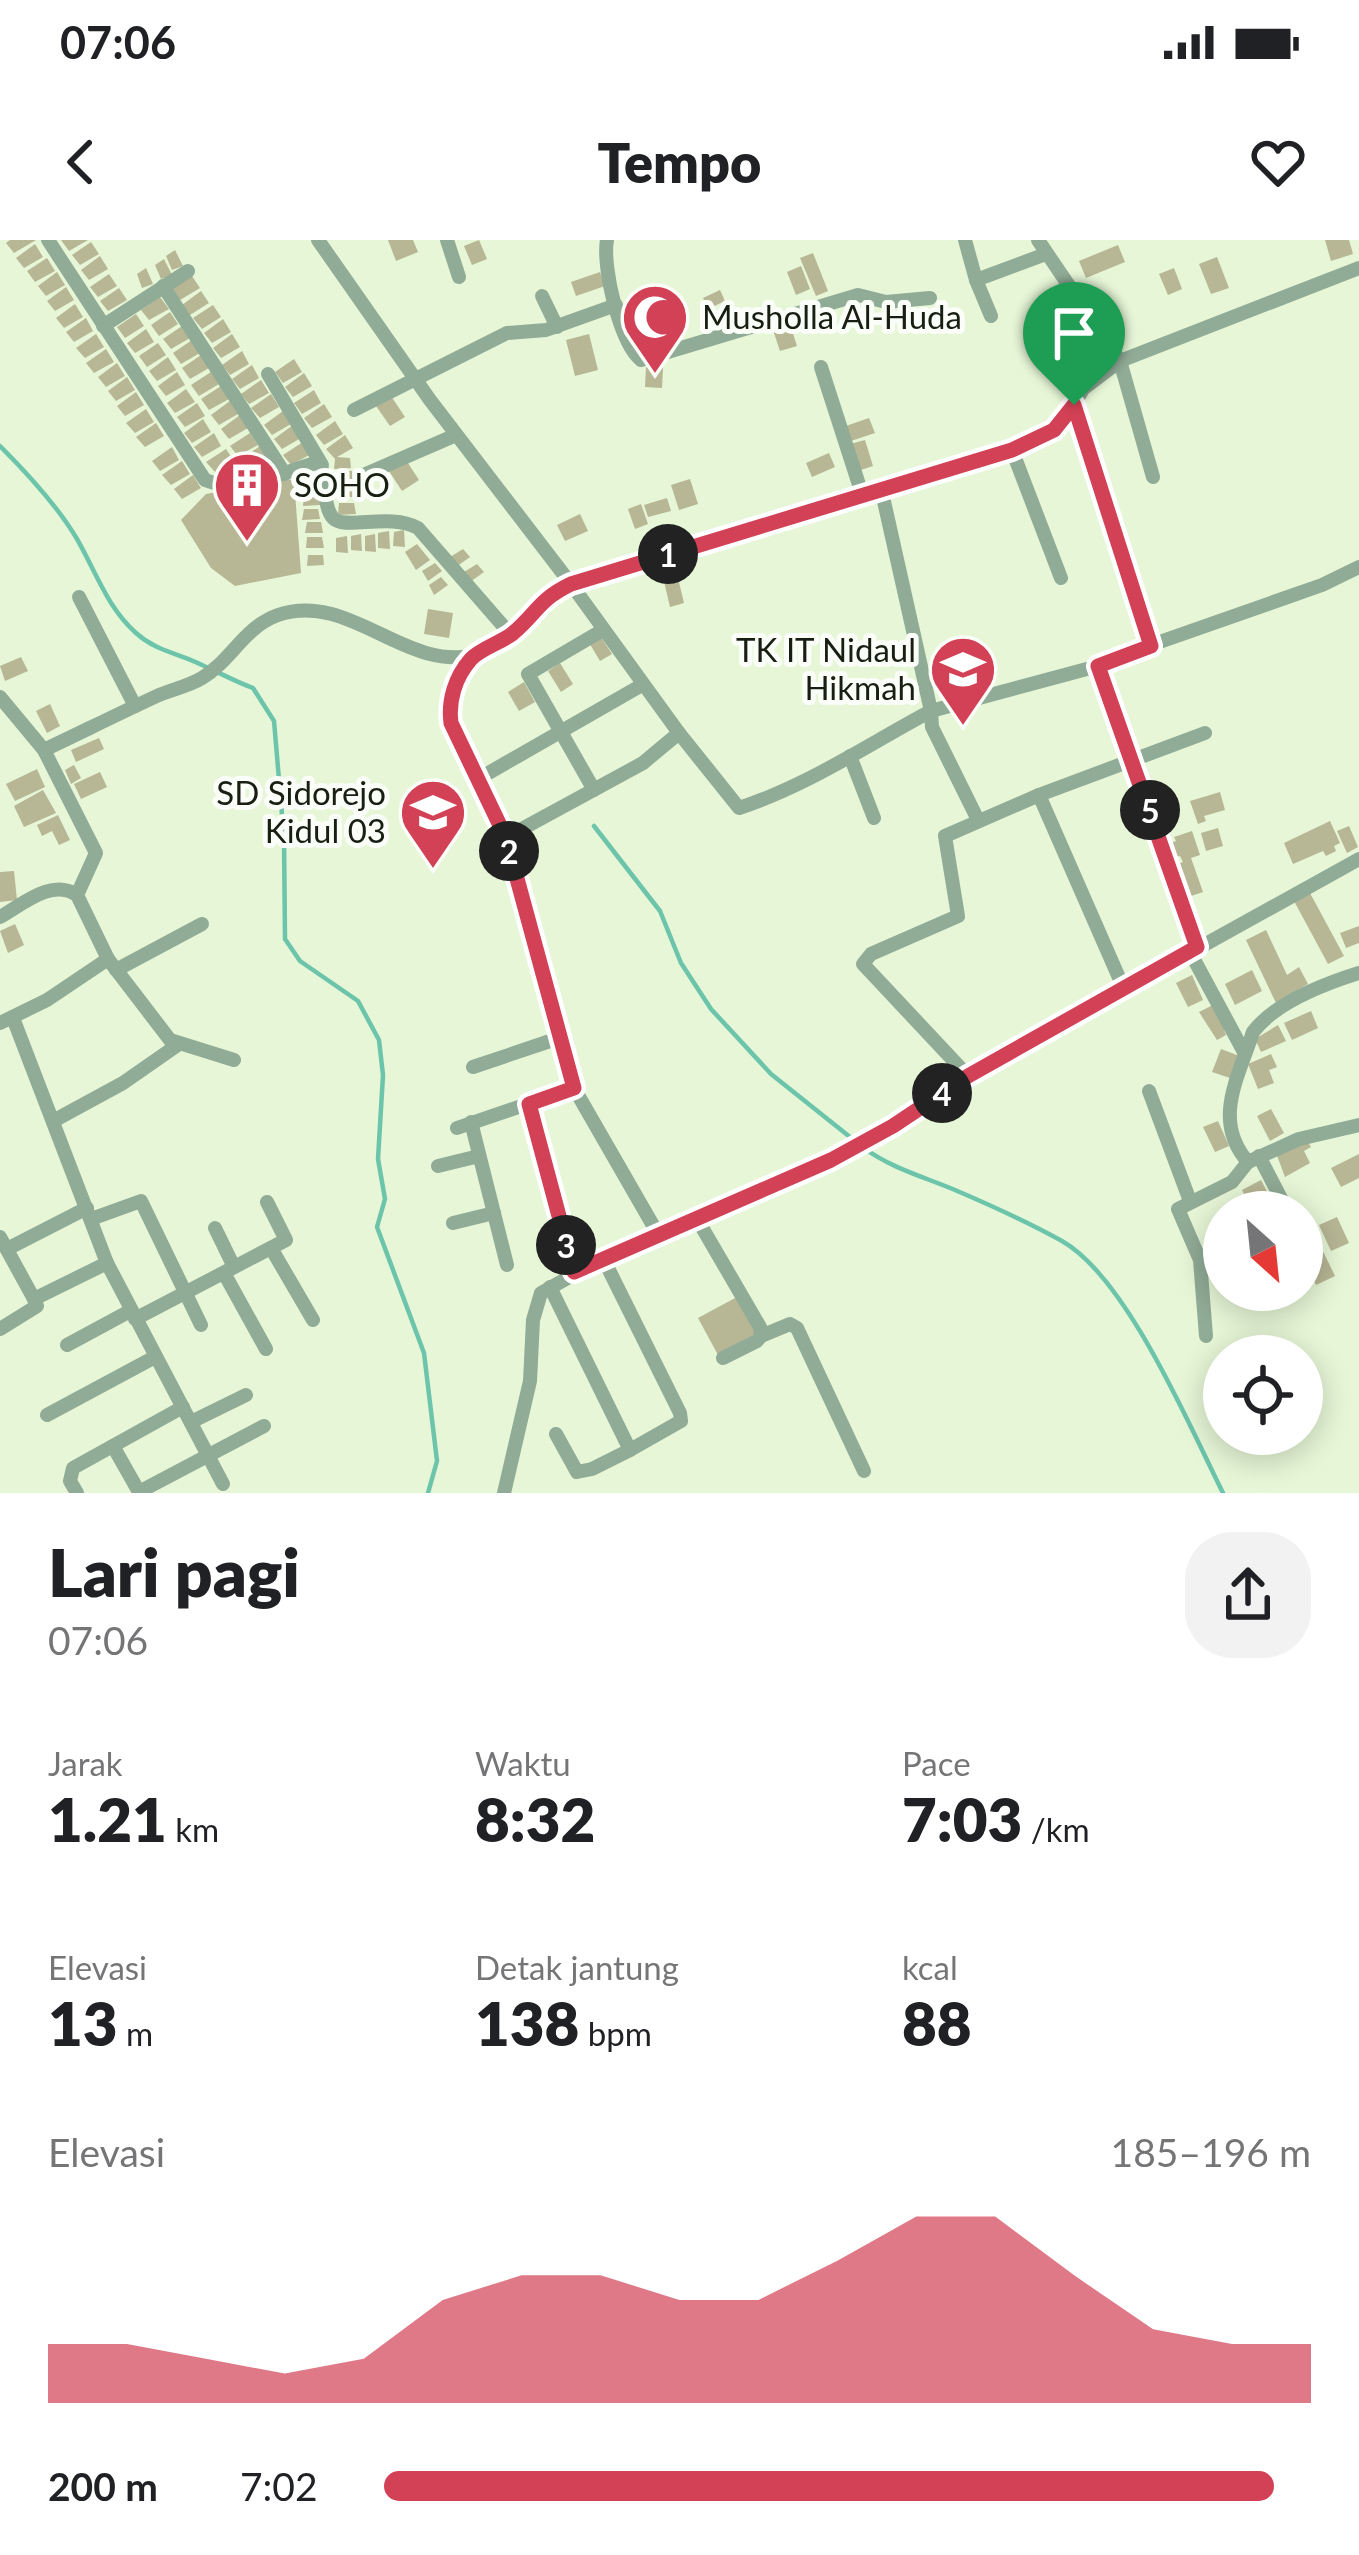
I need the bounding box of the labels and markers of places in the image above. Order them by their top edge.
mosque icon: Musholla Al-Huda [620,282,690,376]
pin [1023,282,1125,405]
place label: Musholla Al-Huda [702,296,962,336]
building icon: SOHO [212,450,282,544]
place label: SOHO [294,464,390,504]
pin: 1 [638,524,698,584]
place label: TK IT Nidaul Hikmah [736,629,916,707]
school or university icon: TK IT Nidaul Hikmah [928,634,998,728]
place label: SD Sidorejo Kidul 03 [216,772,386,850]
school or university icon: SD Sidorejo Kidul 03 [398,777,468,871]
pin: 5 [1120,780,1180,840]
pin: 2 [479,821,539,881]
pin: 4 [912,1063,972,1123]
pin: 3 [536,1215,596,1275]

